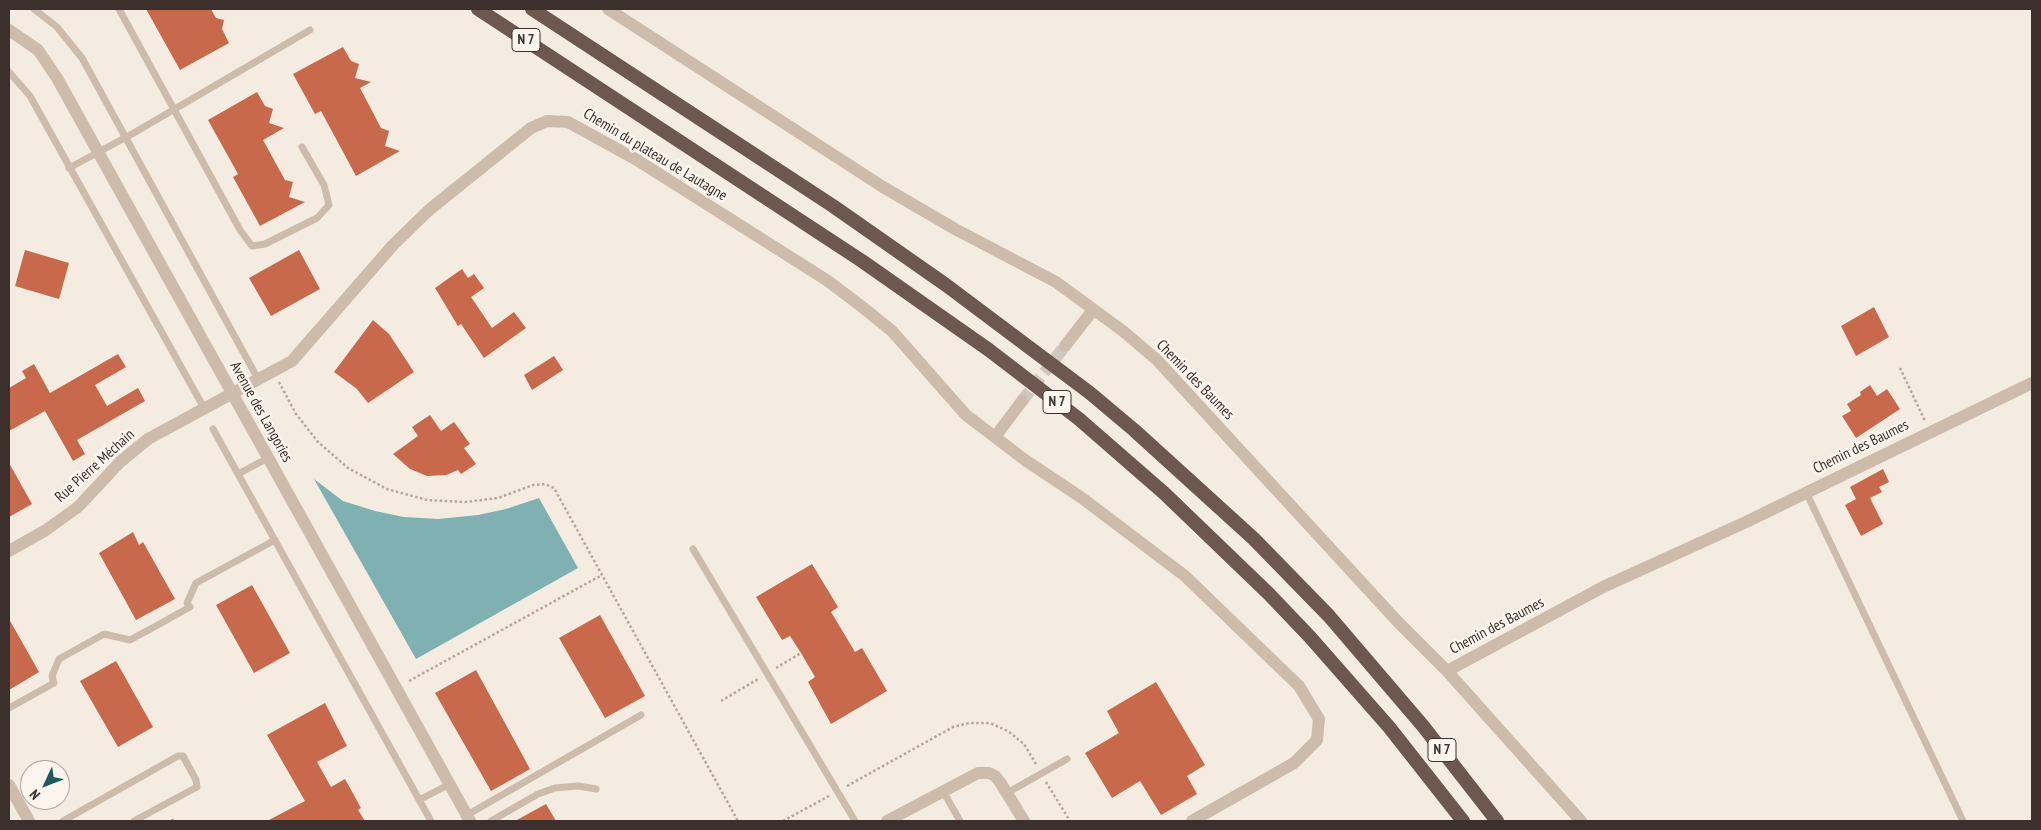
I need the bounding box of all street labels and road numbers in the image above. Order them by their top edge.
road number: N 7 [512,28,540,52]
street label: Chemin du plateau de Lautagne [580,105,730,205]
street label: Chemin des Baumes [1152,336,1238,424]
street label: Avenue des Langories [226,359,296,465]
road number: N 7 [1043,391,1071,414]
street label: Chemin des Baumes [1810,416,1912,478]
street label: Rue Pierre Méchain [52,426,138,506]
street label: Chemin des Baumes [1447,594,1547,658]
road number: N 7 [1428,738,1456,762]

